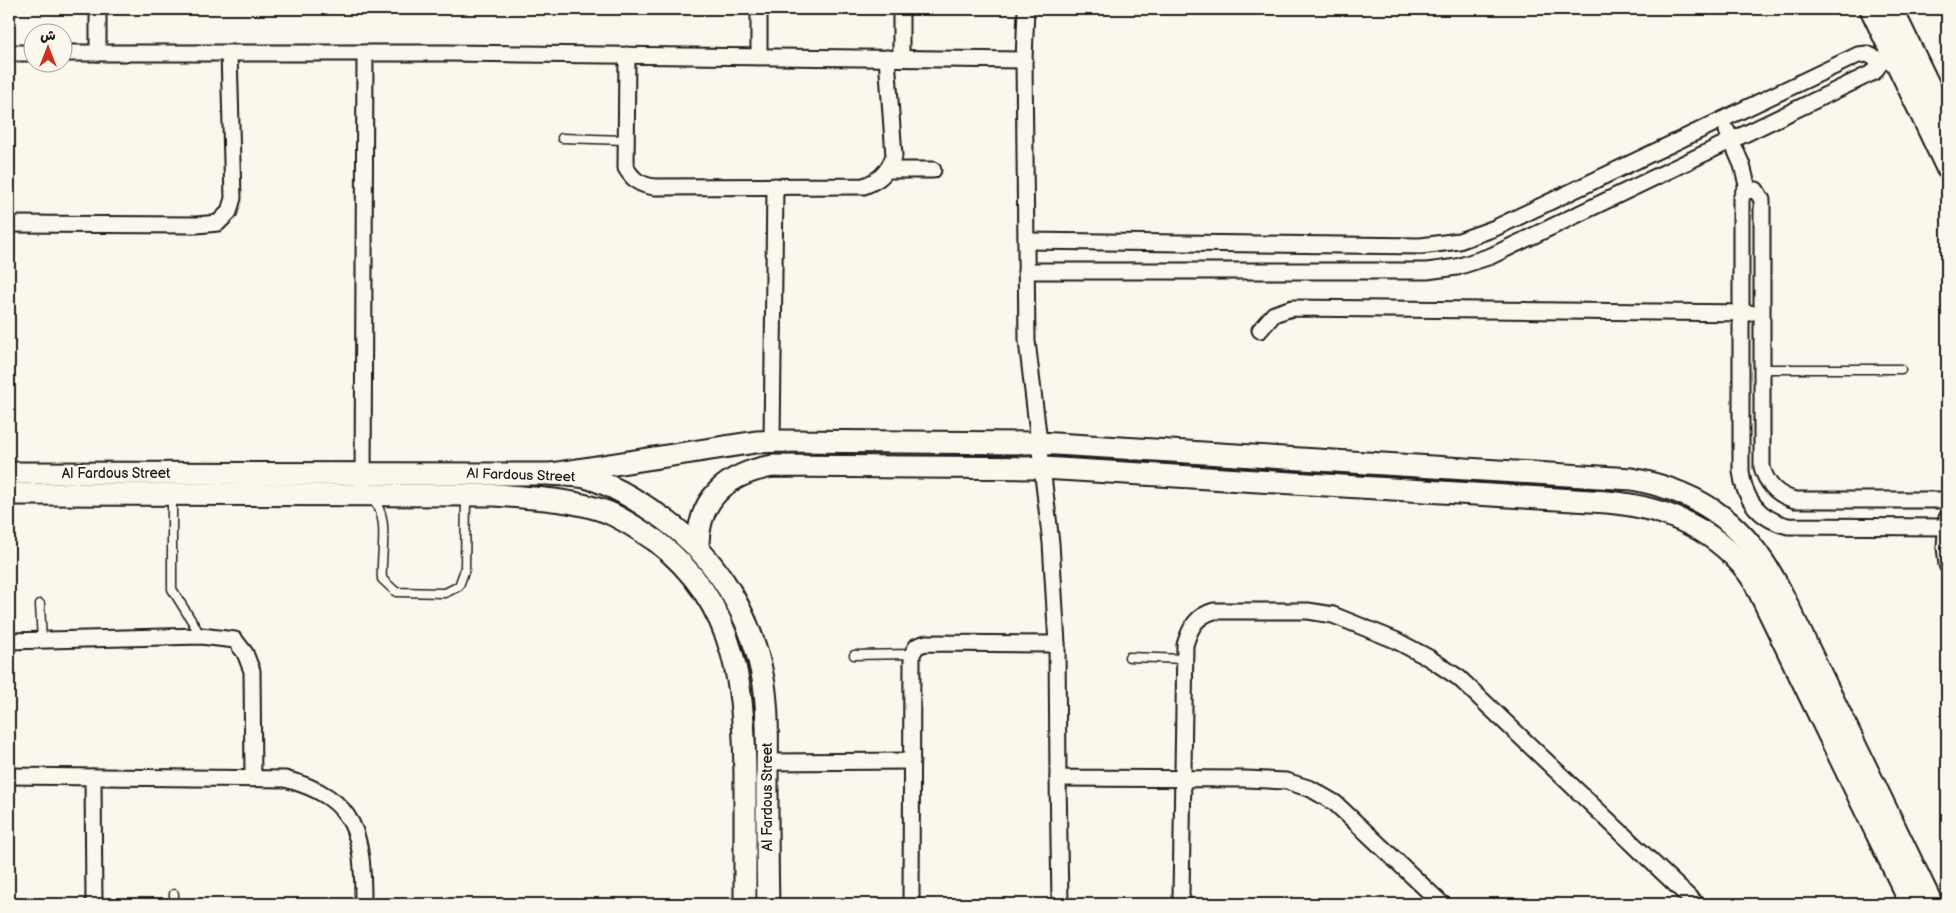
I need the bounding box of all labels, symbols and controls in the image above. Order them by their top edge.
north arrow [22,22,72,72]
text: ش [40,27,56,44]
street label: Al Fardous Street [62,465,171,482]
street label: Al Fardous Street [466,465,576,485]
street label: Al Fardous Street [759,742,776,851]

